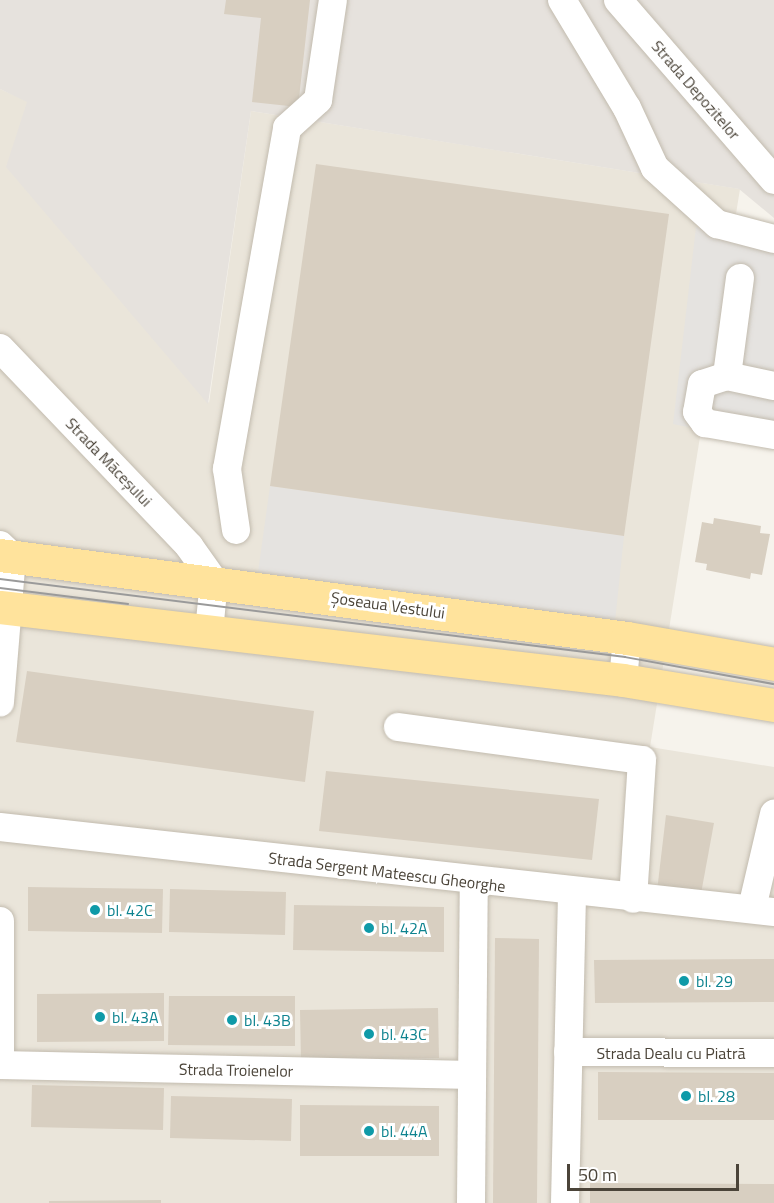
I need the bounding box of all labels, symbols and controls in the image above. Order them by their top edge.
street label: Strada Depozitelor [648,36,744,144]
street label: Strada Măceșului [62,414,156,510]
street label: Șoseaua Vestului [330,588,446,622]
street label: Strada Sergent Mateescu Gheorghe [267,848,507,896]
place label: bl. 42C [107,900,153,920]
marker: bl. 42C [88,903,102,917]
place label: bl. 42A [381,918,428,938]
marker: bl. 42A [362,921,376,935]
place label: bl. 29 [696,971,733,991]
marker: bl. 29 [677,974,691,988]
place label: bl. 43A [112,1007,159,1027]
marker: bl. 43A [93,1010,107,1024]
place label: bl. 43B [244,1010,291,1030]
marker: bl. 43B [225,1013,239,1027]
place label: bl. 43C [381,1024,427,1044]
marker: bl. 43C [362,1027,376,1041]
street label: Strada Dealu cu Piatră [596,1043,746,1063]
street label: Strada Troienelor [179,1059,293,1081]
place label: bl. 28 [698,1086,735,1106]
marker: bl. 28 [679,1089,693,1103]
place label: bl. 44A [381,1121,428,1141]
marker: bl. 44A [362,1124,376,1138]
scale bar [570,1152,742,1190]
text: 50 m [578,1161,617,1188]

